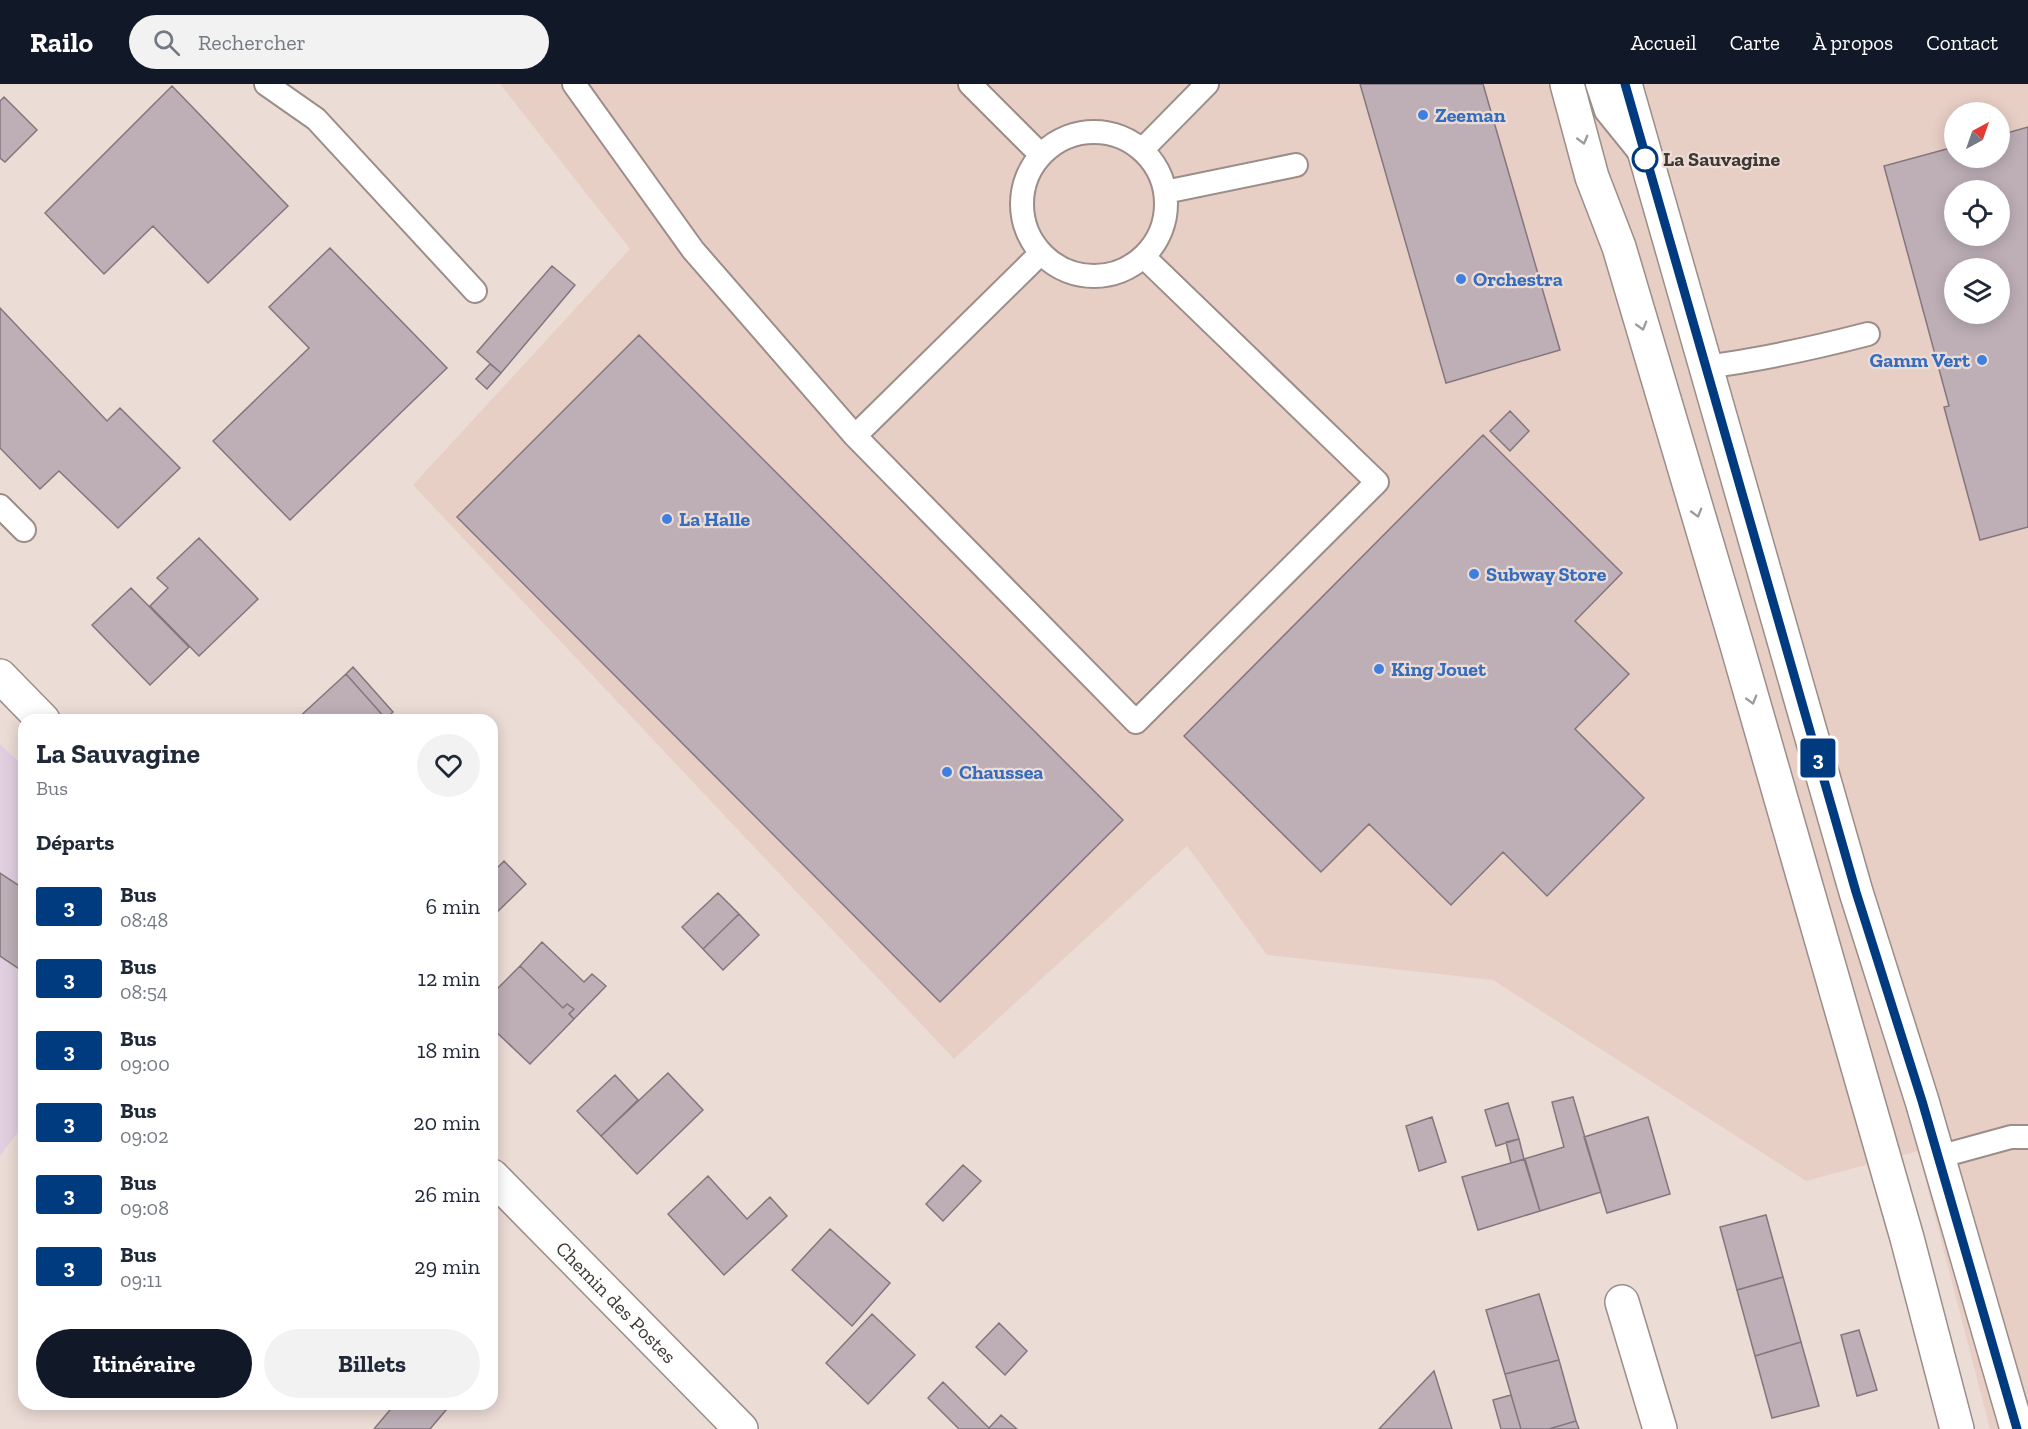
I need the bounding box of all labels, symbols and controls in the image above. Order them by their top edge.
search box [129,15,549,69]
text: Railo [30,26,93,59]
icon: search [150,26,183,59]
text: Rechercher [198,29,306,56]
text: Accueil [1631,30,1697,55]
text: Carte [1730,30,1780,55]
text: À propos [1813,30,1893,55]
text: Contact [1926,30,1998,55]
north arrow [1944,102,2010,168]
map controls [1944,102,2010,324]
place label: Zeeman [1435,103,1506,127]
marker: Zeeman [1416,108,1430,122]
one-way arrow [1575,135,1588,145]
marker: La Sauvagine [1632,146,1658,172]
place label: La Sauvagine [1663,147,1780,171]
button: locate [1944,180,2010,246]
button: layers [1944,258,2010,324]
place label: Orchestra [1473,267,1563,291]
marker: Orchestra [1454,272,1468,286]
one-way arrow [1635,320,1647,331]
place label: Gamm Vert [1870,348,1971,372]
marker: Gamm Vert [1975,353,1989,367]
place label: La Halle [679,507,751,531]
one-way arrow [1690,507,1702,518]
marker: La Halle [660,512,674,526]
place label: Subway Store [1486,562,1607,586]
marker: Subway Store [1467,567,1481,581]
place label: King Jouet [1391,657,1487,681]
marker: King Jouet [1372,662,1386,676]
one-way arrow [1745,694,1757,705]
button: heart [417,734,480,797]
text: La Sauvagine [36,737,200,770]
line badge: 3 [1798,738,1838,778]
text: 3 [1812,746,1824,771]
place label: Chaussea [959,760,1043,784]
marker: Chaussea [940,765,954,779]
text: Bus [36,776,68,800]
text: Départs [36,829,114,856]
text: Bus [120,881,157,908]
text: 6 min [426,893,480,920]
text: 3 [63,894,75,919]
text: 08:48 [120,908,168,932]
text: Bus [120,953,157,980]
text: 12 min [417,965,480,992]
text: 3 [63,966,75,991]
text: 08:54 [120,980,168,1004]
text: Bus [120,1025,157,1052]
text: 18 min [417,1037,480,1064]
text: 3 [63,1038,75,1063]
text: 09:00 [120,1052,170,1076]
text: Bus [120,1097,157,1124]
text: 20 min [413,1109,480,1136]
text: 3 [63,1110,75,1135]
text: 09:02 [120,1124,168,1148]
text: Bus [120,1169,157,1196]
text: 26 min [414,1181,480,1208]
text: 3 [63,1182,75,1207]
text: 09:08 [120,1196,169,1220]
street label: Chemin des Postes [551,1236,681,1368]
text: Bus [120,1241,157,1268]
text: 29 min [414,1253,480,1280]
text: 3 [63,1254,75,1279]
text: 09:11 [120,1268,162,1292]
button: Itinéraire [36,1329,252,1398]
button: Billets [264,1329,480,1398]

